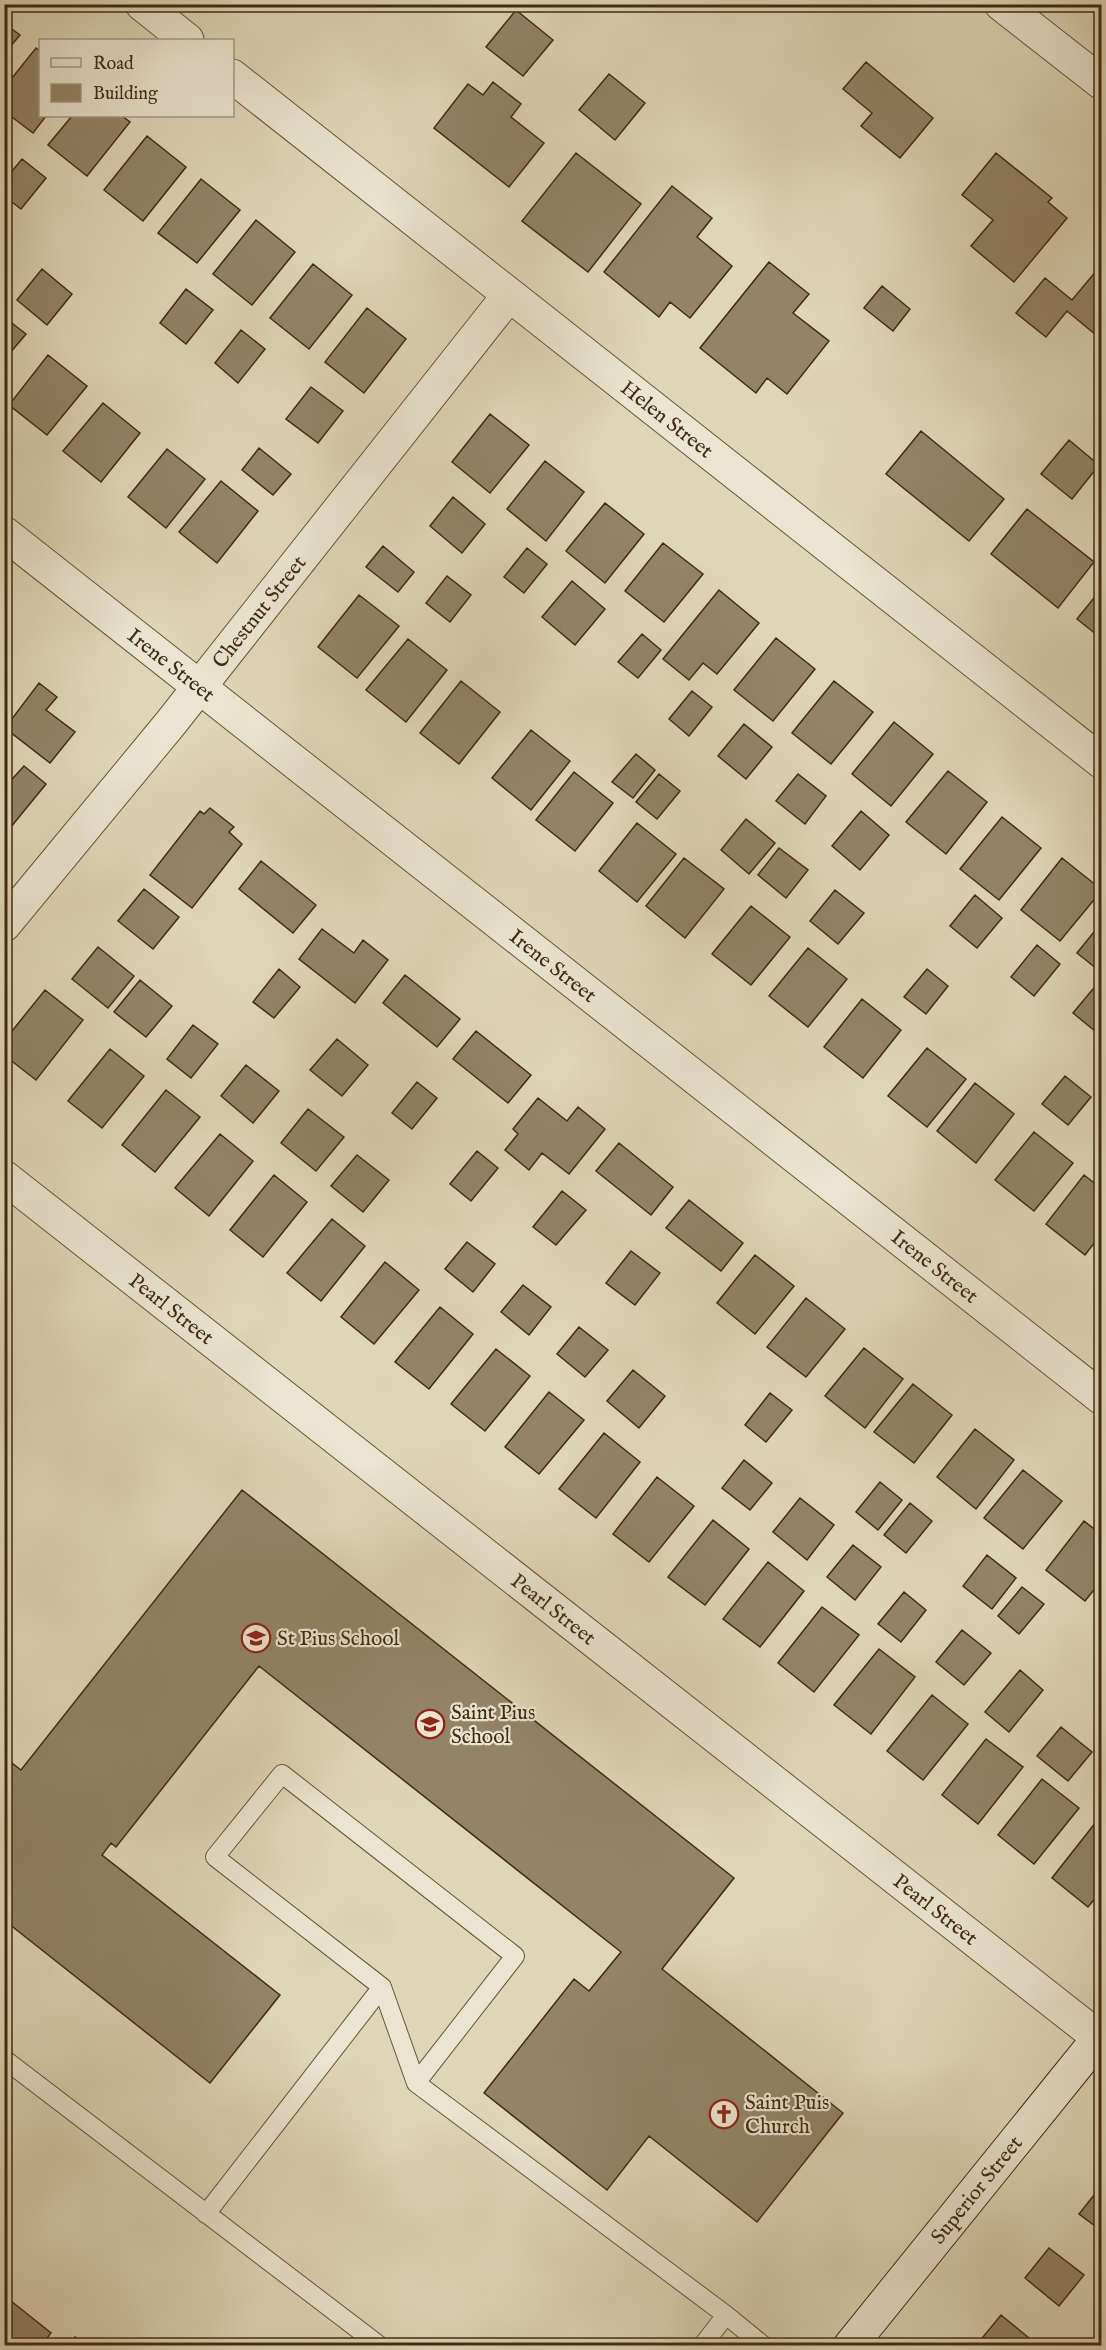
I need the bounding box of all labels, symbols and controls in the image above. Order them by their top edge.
legend [39,39,234,117]
text: Road [93,53,134,76]
text: Building [93,83,158,106]
street label: Helen Street [614,375,718,465]
street label: Chestnut Street [207,551,313,674]
street label: Irene Street [121,623,220,709]
street label: Irene Street [503,924,601,1010]
street label: Irene Street [885,1225,983,1310]
street label: Pearl Street [123,1268,219,1352]
street label: Pearl Street [505,1568,601,1652]
school or university icon: St Pius School [240,1622,272,1654]
place label: St Pius School [277,1626,399,1653]
place label: Saint Pius School [451,1700,535,1751]
school or university icon: Saint Pius School [414,1708,446,1740]
street label: Pearl Street [887,1869,983,1952]
place label: Saint Puis Church [745,2090,829,2141]
church icon: Saint Puis Church [708,2098,740,2130]
street label: Superior Street [926,2131,1029,2250]

